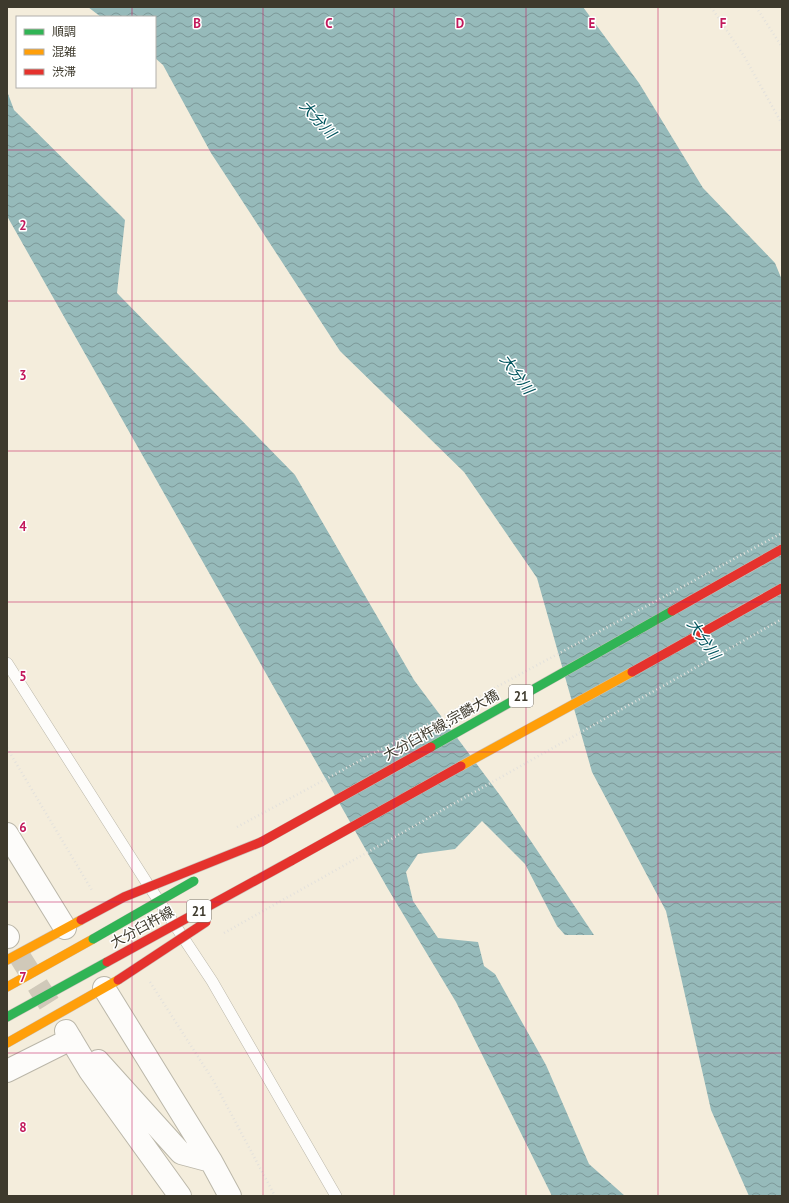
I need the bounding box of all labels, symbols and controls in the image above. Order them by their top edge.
text: B [193,15,201,32]
text: C [325,15,333,32]
text: D [456,15,464,32]
text: E [589,15,596,32]
text: F [720,15,727,32]
legend [16,16,156,88]
text: 順調 [52,24,76,39]
text: 混雑 [52,44,76,59]
text: 渋滞 [52,64,76,79]
water label: 大分川 [296,96,342,143]
text: 2 [19,217,27,234]
water label: 大分川 [496,350,539,399]
text: 3 [19,367,27,384]
text: 4 [19,518,27,535]
water label: 大分川 [683,615,726,665]
text: 5 [19,668,27,685]
road number: 21 [509,685,533,707]
street label: 大分臼杵線;宗麟大橋 [380,686,502,764]
text: 6 [19,819,27,836]
road number: 21 [187,900,211,922]
street label: 大分臼杵線 [107,902,177,952]
text: 7 [19,969,27,986]
text: 8 [19,1119,27,1136]

